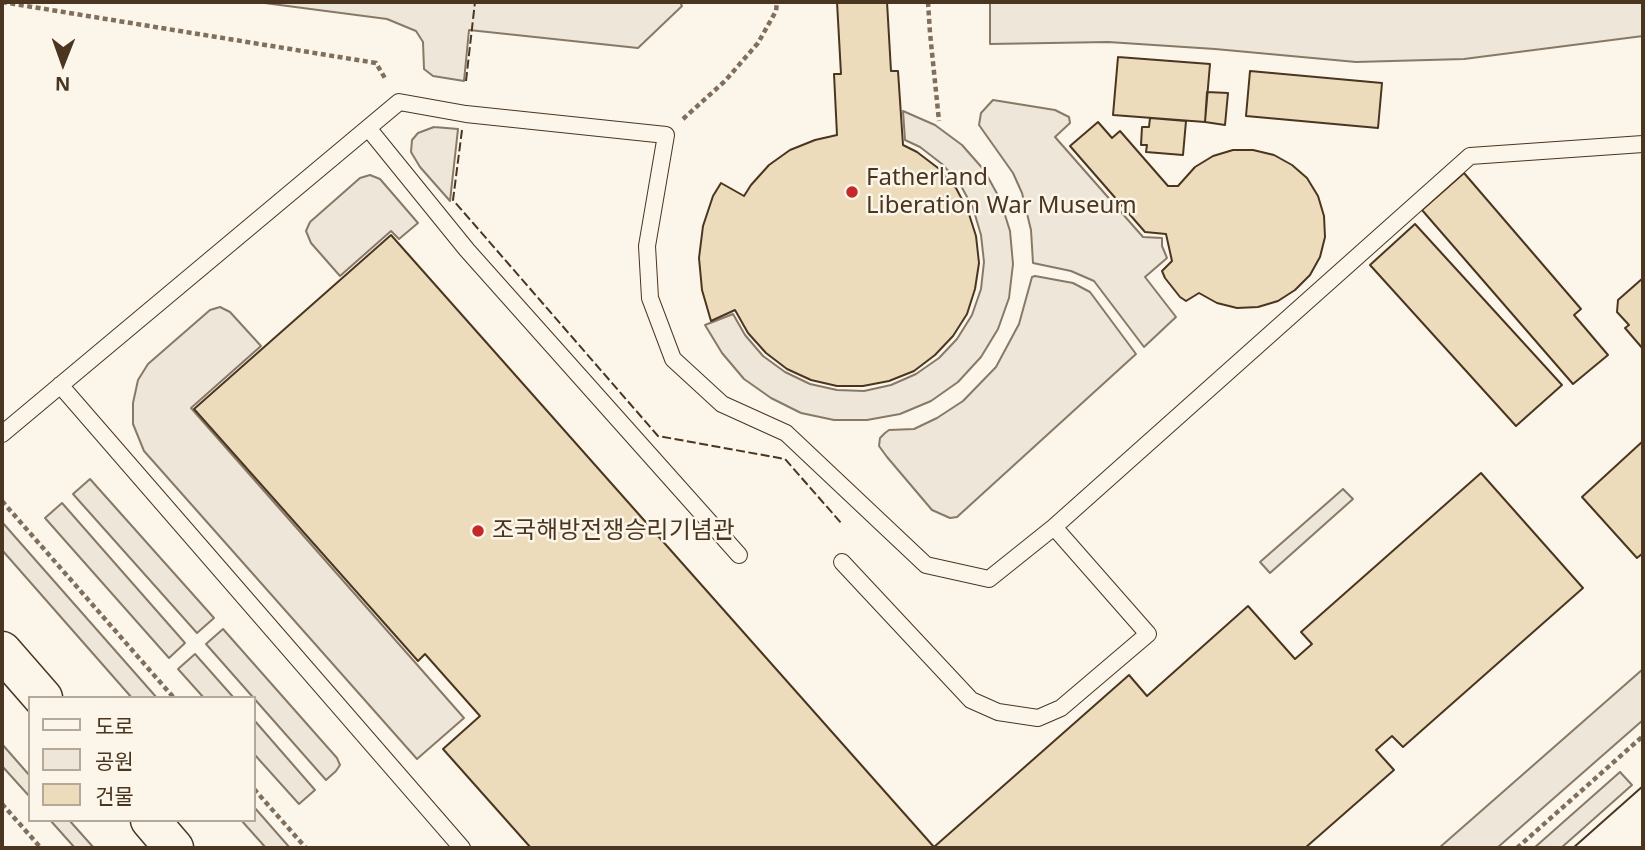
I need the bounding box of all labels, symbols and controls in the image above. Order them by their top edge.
north arrow [28,28,98,98]
text: N [55,71,71,97]
place label: Fatherland Liberation War Museum [866,164,1137,220]
marker: Fatherland Liberation War Museum [844,184,860,200]
place label: 조국해방전쟁승리기념관 [492,517,735,545]
marker: 조국해방전쟁승리기념관 [470,523,486,539]
legend [28,696,256,822]
text: 도로 [95,712,134,740]
text: 공원 [95,747,134,775]
text: 건물 [95,782,134,810]

